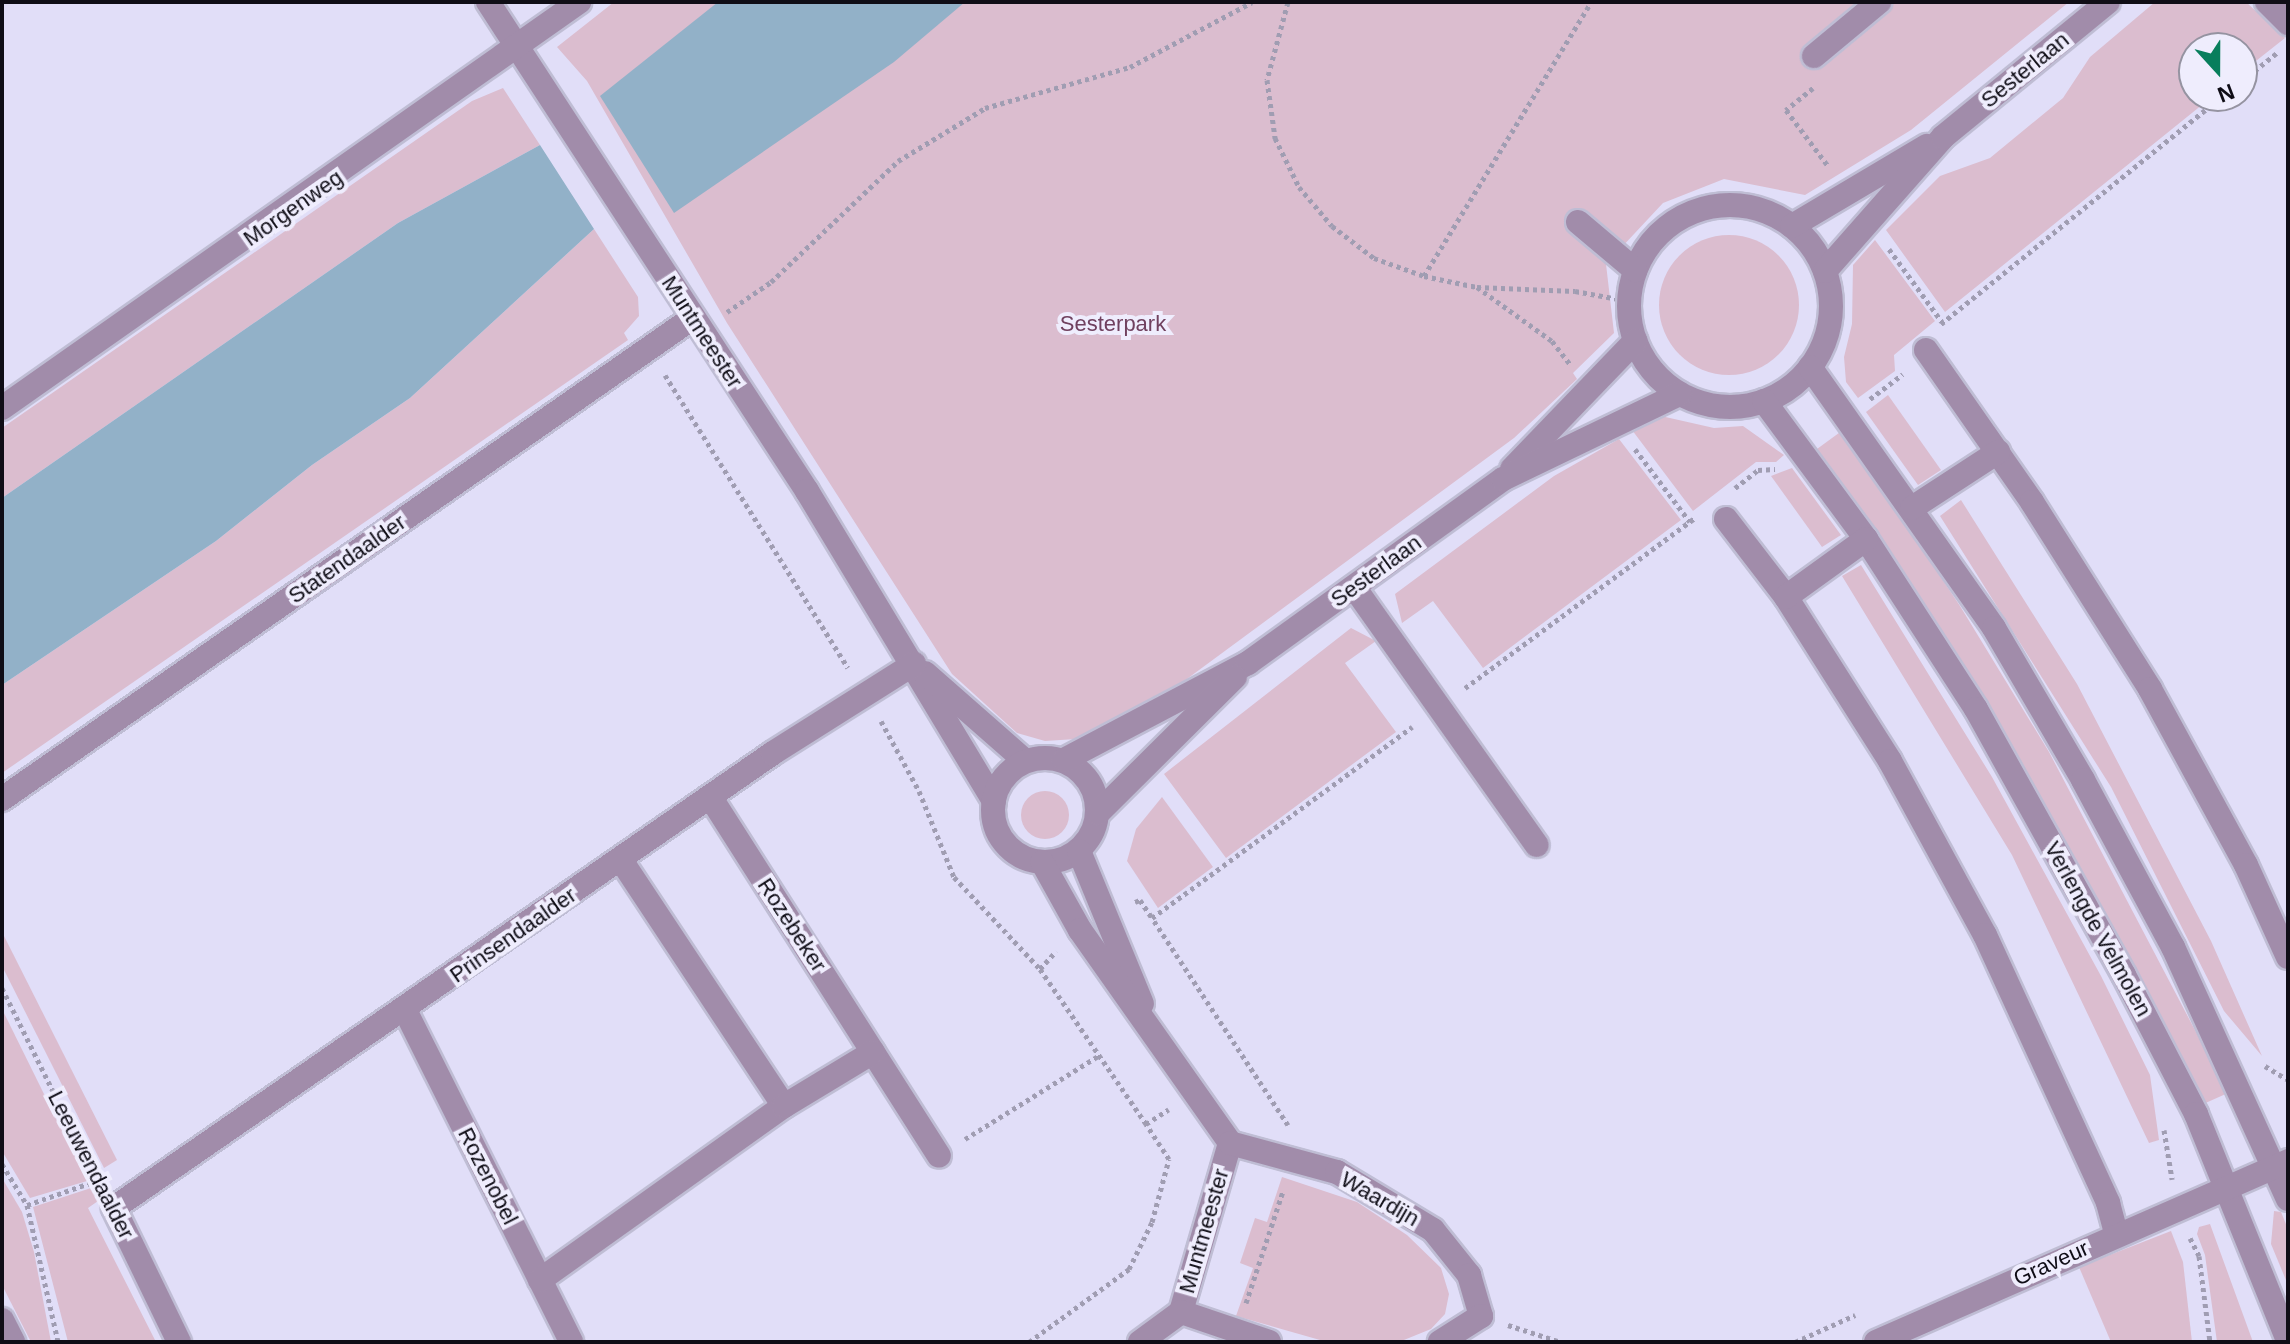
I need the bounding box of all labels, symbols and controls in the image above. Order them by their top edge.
street label: Sesterlaan [1976,27,2074,113]
north arrow [2178,32,2258,112]
text: N [2214,78,2238,108]
street label: Morgenweg [238,164,348,252]
street label: Muntmeester [656,271,748,393]
park label: Sesterpark [1060,311,1166,337]
street label: Statendaalder [283,509,411,609]
street label: Sesterlaan [1326,529,1426,613]
street label: Verlengde Velmolen [2039,837,2157,1021]
street label: Rozebeker [752,873,832,977]
street label: Prinsendaalder [445,882,581,988]
street label: Leeuwendaalder [42,1087,140,1243]
street label: Rozenobel [452,1123,524,1229]
street label: Muntmeester [1174,1166,1234,1296]
street label: Waardijn [1336,1166,1424,1232]
street label: Graveur [2009,1235,2093,1291]

